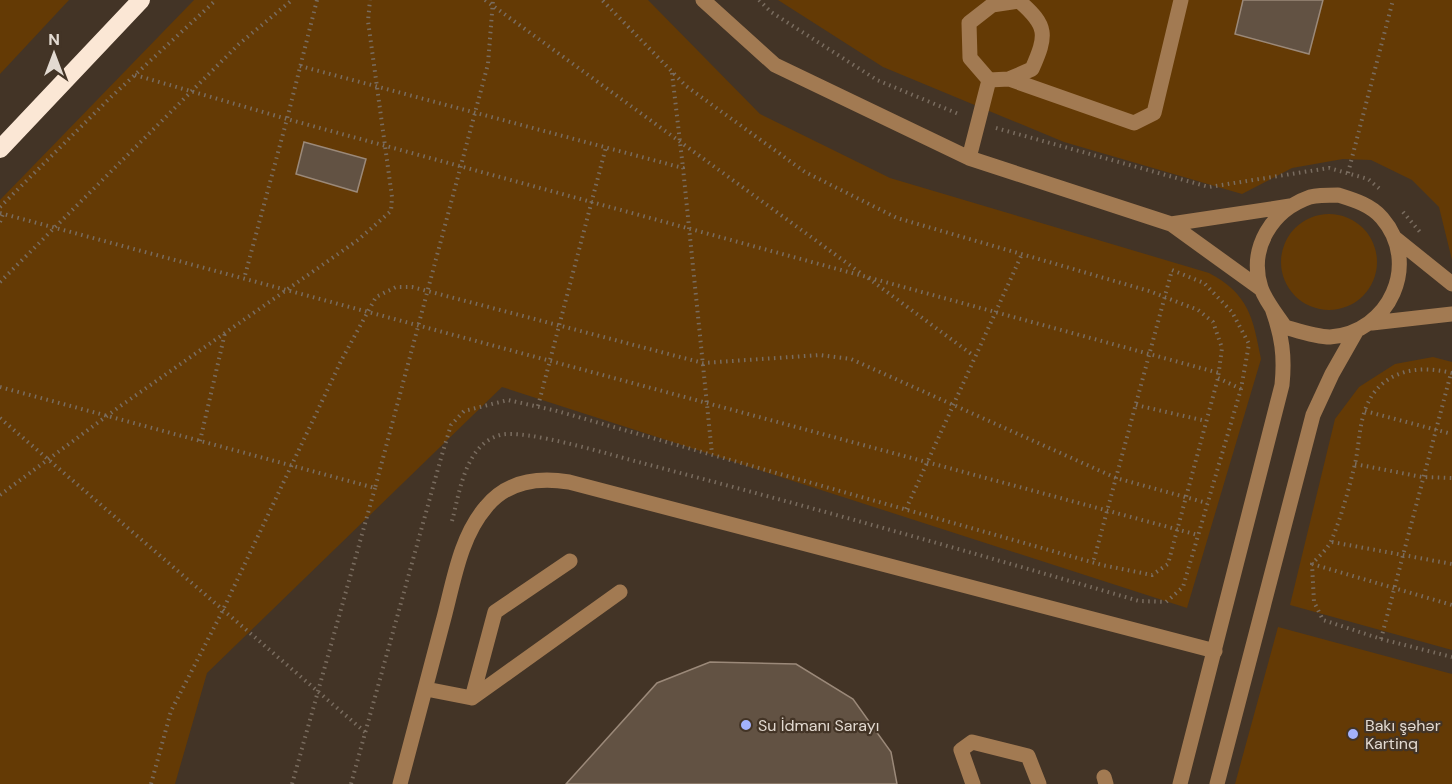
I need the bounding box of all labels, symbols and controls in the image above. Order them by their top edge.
north arrow [24,24,84,84]
text: N [48,29,60,50]
place label: Su İdmanı Sarayı [758,715,879,736]
place label: Bakı şəhər Kartinq [1365,715,1441,754]
marker: Su İdmanı Sarayı [739,718,753,732]
marker: Bakı şəhər Kartinq [1346,727,1360,741]

